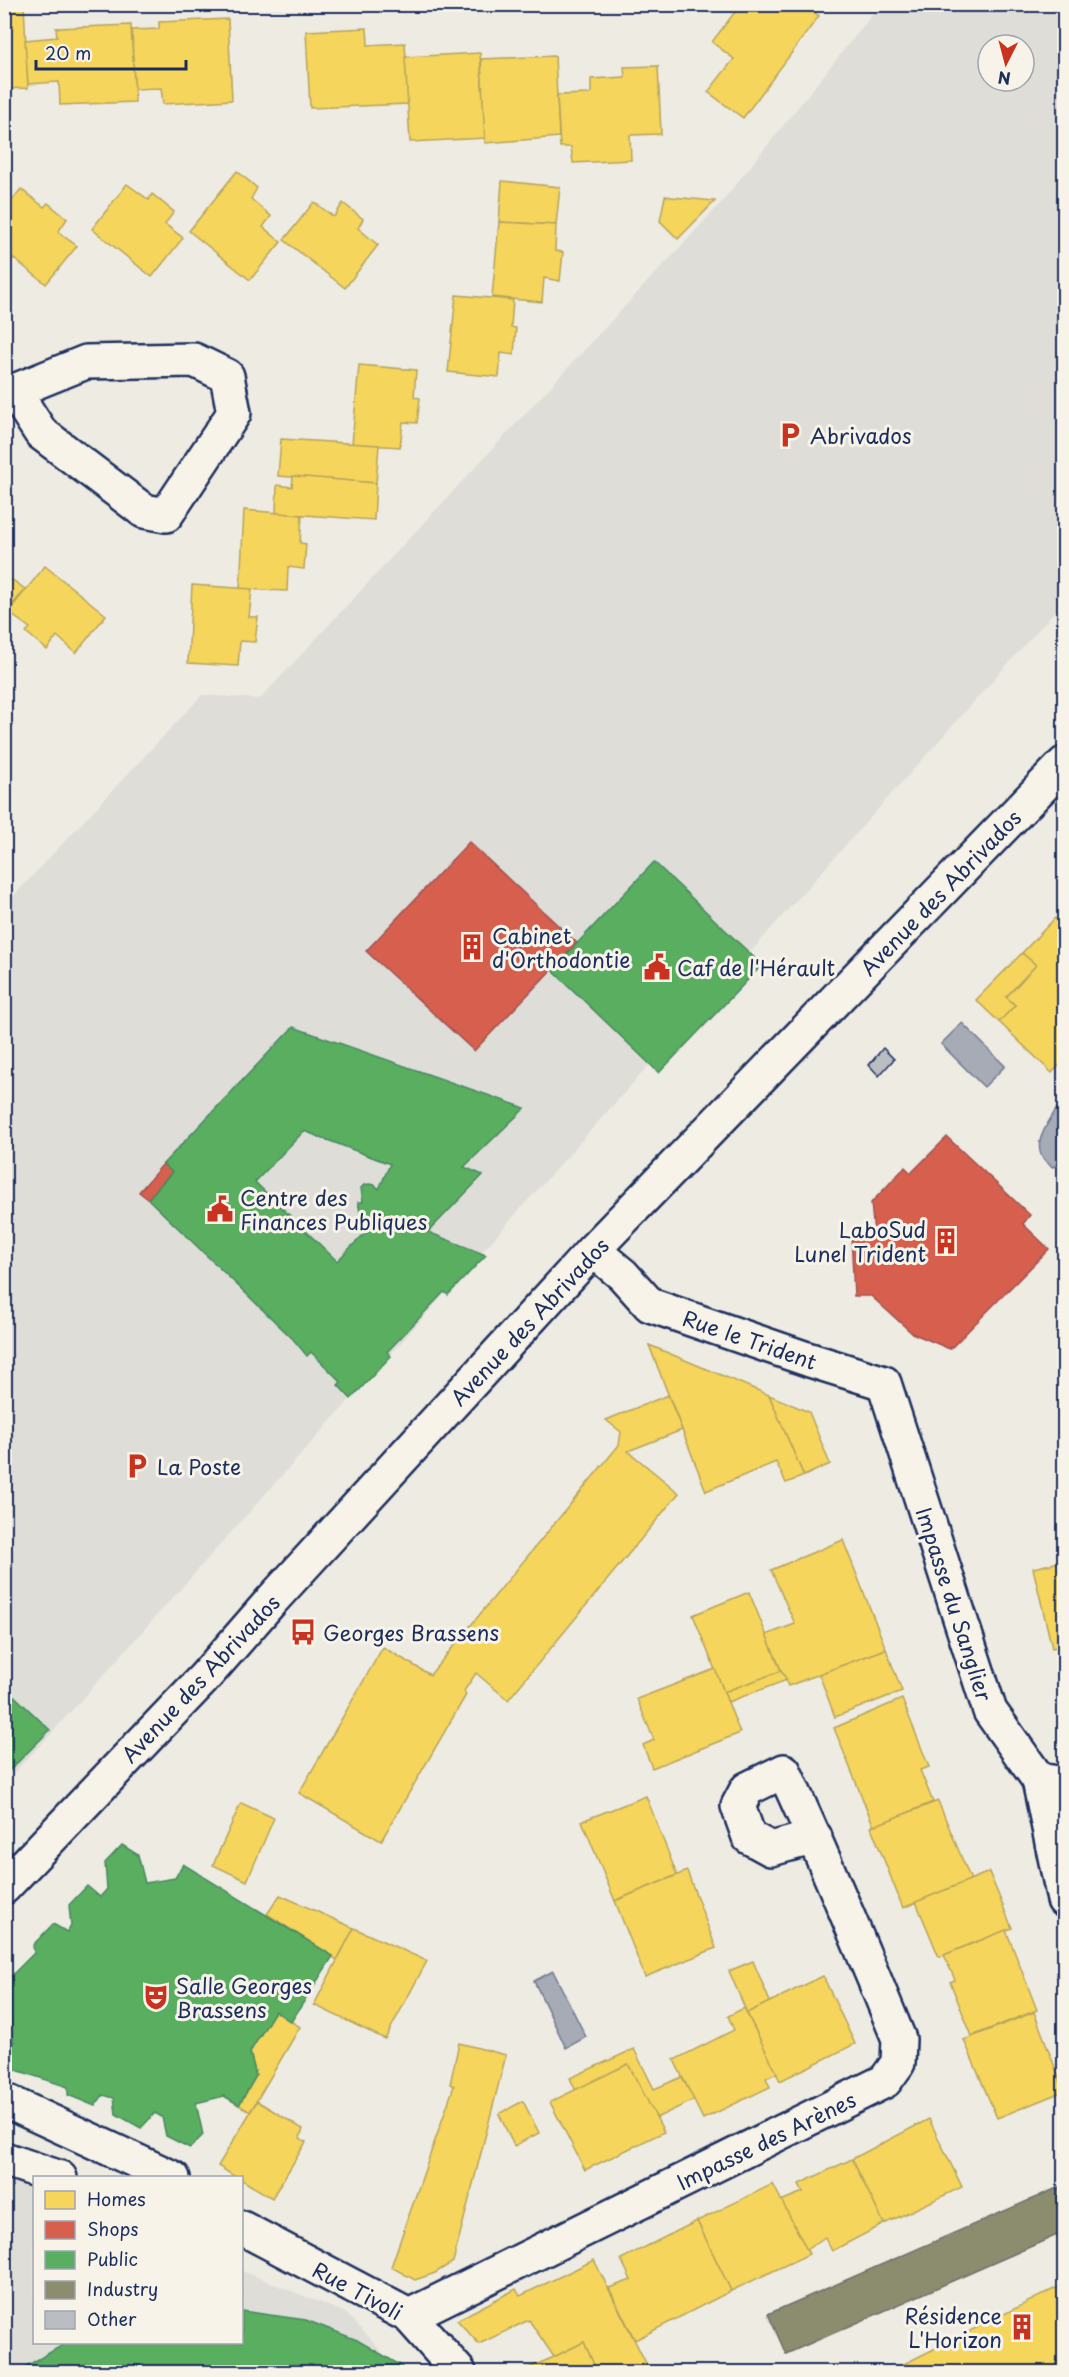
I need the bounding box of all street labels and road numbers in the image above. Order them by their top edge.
street label: Avenue des Abrivados [852,802,1028,982]
street label: Avenue des Abrivados [442,1230,616,1412]
street label: Rue le Trident [679,1301,821,1377]
street label: Impasse du Sanglier [909,1503,1001,1705]
street label: Avenue des Abrivados [113,1587,287,1769]
street label: Impasse des Arènes [671,2083,861,2197]
street label: Rue Tivoli [307,2253,409,2327]

